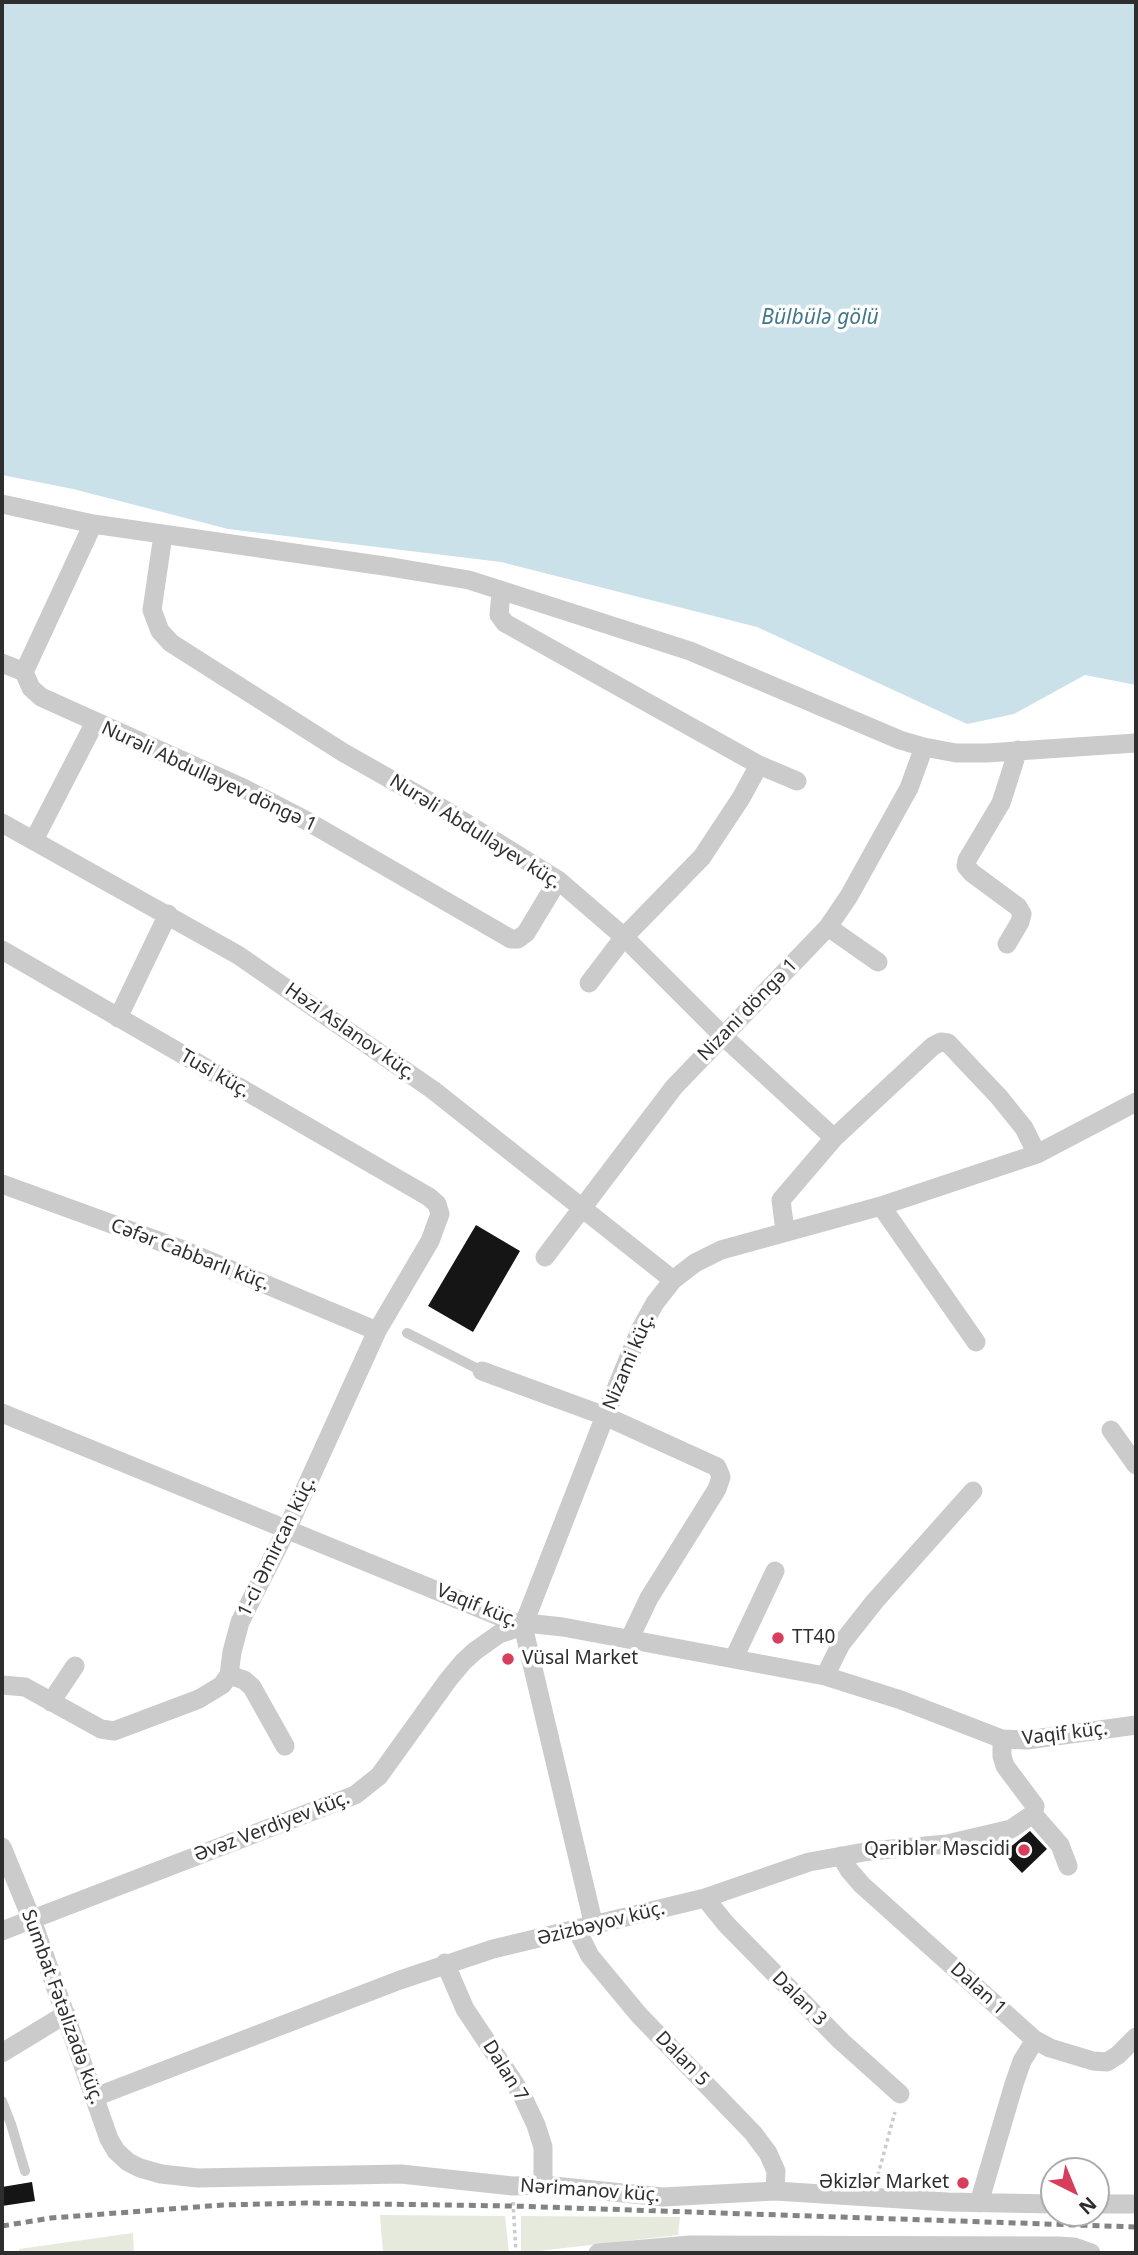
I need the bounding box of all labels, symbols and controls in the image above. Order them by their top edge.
water label: Bülbülə gölü [761,305,879,331]
street label: Nurəli Abdullayev döngə 1 [98,717,320,837]
street label: Nurəli Abdullayev küç. [385,770,565,894]
street label: Nizani döngə 1 [693,954,803,1066]
street label: Həzi Aslanov küç. [280,979,420,1085]
street label: Tusi küç. [176,1045,254,1103]
street label: Cəfər Cabbarlı küç. [107,1214,273,1296]
street label: Nizami küç. [598,1310,660,1414]
street label: 1-ci Əmircan küç. [233,1473,321,1621]
street label: Vaqif küç. [433,1579,521,1633]
place label: TT40 [792,1627,835,1649]
marker: TT40 [770,1630,786,1646]
place label: Vüsal Market [522,1648,638,1670]
marker: Vüsal Market [500,1651,516,1667]
street label: Vaqif küç. [1021,1717,1109,1751]
street label: Əvəz Verdiyev küç. [191,1787,353,1867]
place label: Qəriblər Məscidi [864,1839,1010,1861]
marker: Qəriblər Məscidi [1016,1842,1032,1858]
street label: Əzizbəyov küç. [535,1897,667,1951]
street label: Sumbat Fətəlizadə küç. [16,1907,108,2107]
street label: Dalan 1 [945,1958,1011,2020]
street label: Dalan 3 [767,1967,831,2031]
street label: Dalan 5 [650,2027,714,2091]
street label: Dalan 7 [477,2036,533,2106]
north arrow [1040,2157,1110,2227]
place label: Əkizlər Market [819,2172,949,2194]
street label: Nərimanov küç. [519,2175,661,2207]
marker: Əkizlər Market [955,2175,971,2191]
text: N [1073,2191,1102,2221]

